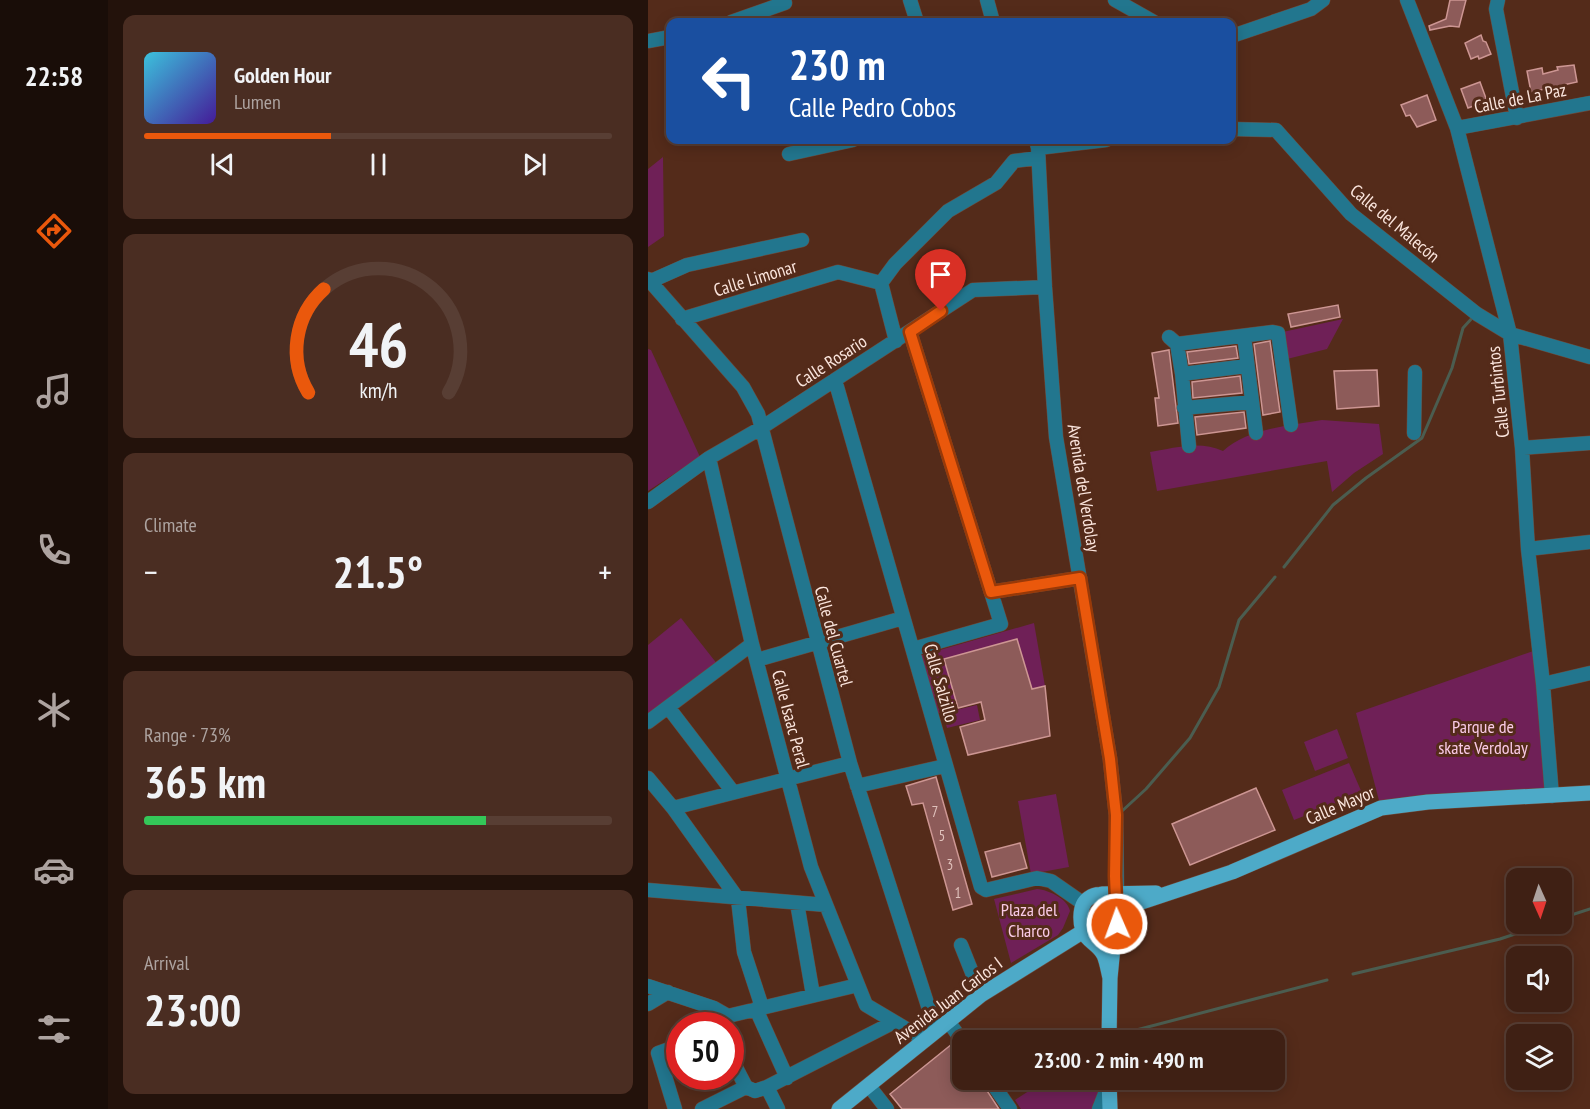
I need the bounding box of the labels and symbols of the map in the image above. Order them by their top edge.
street label: Calle de La Paz [1472,78,1568,118]
street label: Calle del Malecón [1345,179,1445,267]
pin [915,249,966,311]
street label: Calle Limonar [711,254,799,302]
street label: Calle Rosario [791,329,871,393]
street label: Calle Turbintos [1482,345,1514,439]
street label: Avenida del Verdolay [1063,422,1106,554]
street label: Calle del Cuartel [810,583,859,689]
street label: Calle Salzillo [919,641,963,725]
street label: Calle Isaac Peral [767,667,815,771]
park label: Parque de skate Verdolay [1438,715,1528,759]
street label: Calle Mayor [1302,780,1378,830]
house number: 7 [932,802,938,821]
house number: 5 [939,826,945,845]
house number: 3 [947,855,953,874]
north arrow [1506,868,1572,934]
house number: 1 [955,883,961,902]
position arrow [1085,892,1149,956]
park label: Plaza del Charco [1001,898,1058,942]
street label: Avenida Juan Carlos I [889,952,1007,1048]
speed limit sign: 50 [666,1012,744,1090]

